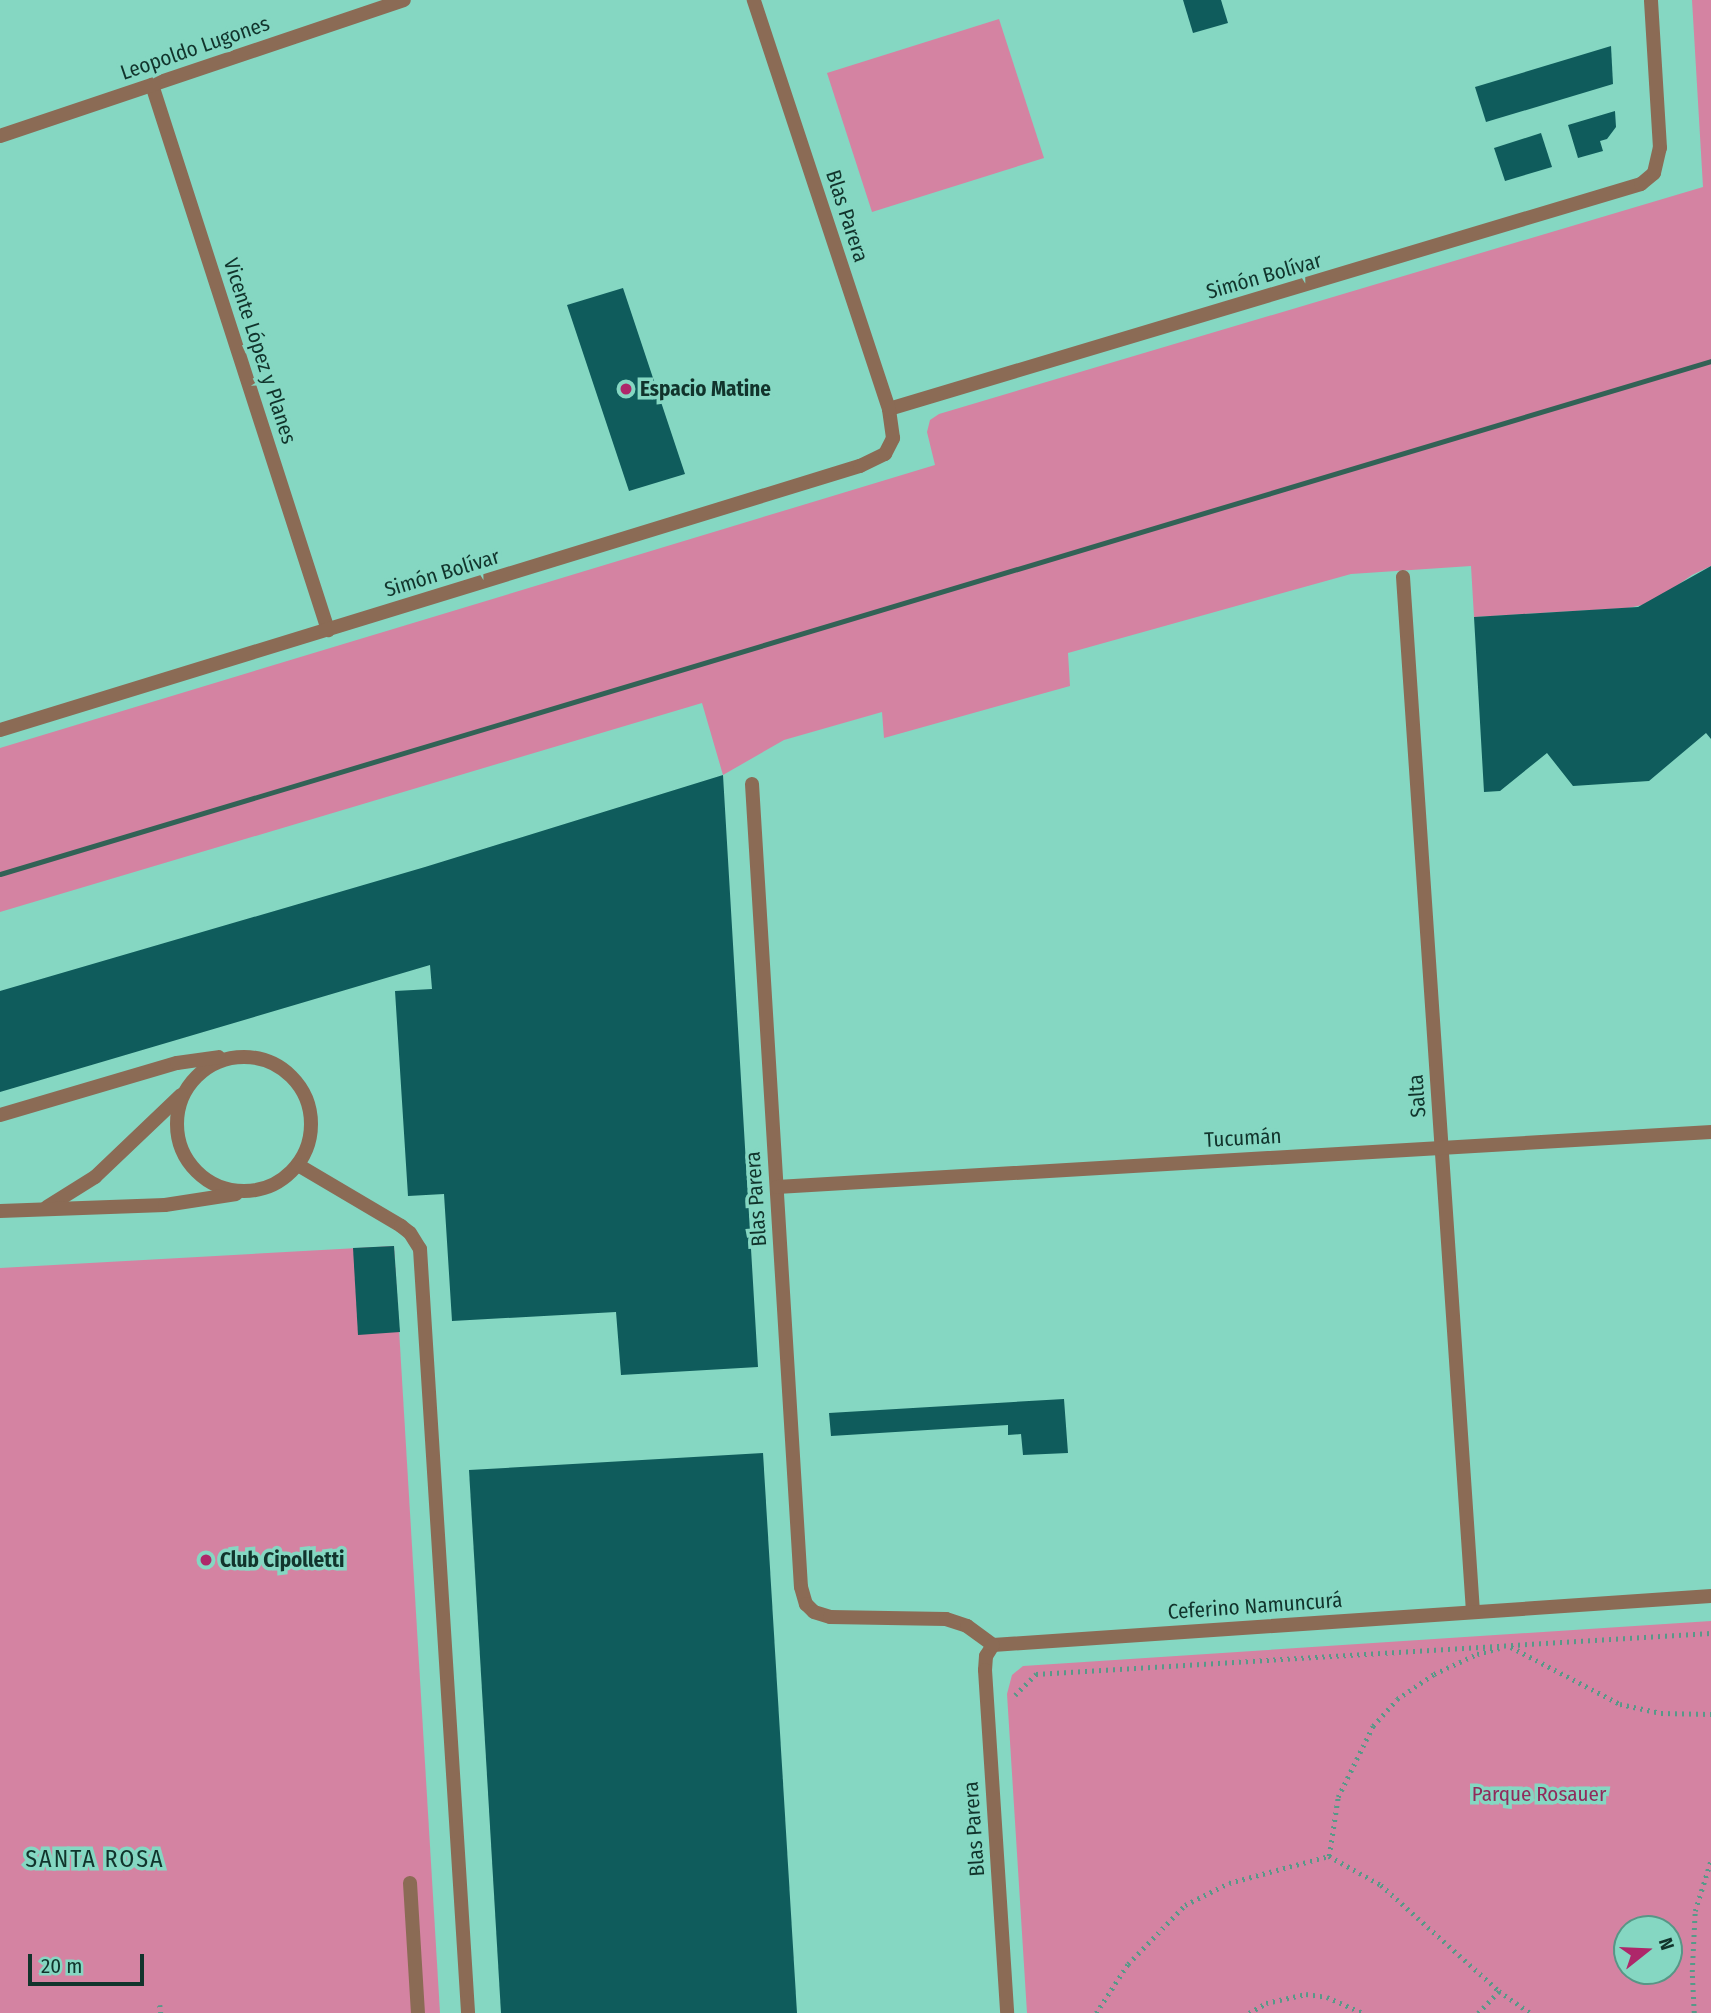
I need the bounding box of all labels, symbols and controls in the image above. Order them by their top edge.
street label: Leopoldo Lugones [117,11,273,85]
street label: Blas Parera [820,167,874,265]
street label: Simón Bolívar [1203,247,1325,305]
street label: Vicente López y Planes [218,255,302,447]
place label: Espacio Matine [640,376,771,402]
marker: Espacio Matine [618,381,634,397]
street label: Simón Bolívar [381,544,503,602]
street label: Salta [1403,1074,1431,1118]
street label: Tucumán [1204,1123,1282,1153]
street label: Blas Parera [740,1151,772,1247]
place label: Club Cipolletti [220,1547,344,1573]
marker: Club Cipolletti [198,1552,214,1568]
street label: Ceferino Namuncurá [1167,1587,1343,1625]
street label: Blas Parera [958,1781,990,1877]
park label: Parque Rosauer [1472,1781,1606,1807]
district label: SANTA ROSA [27,1846,163,1874]
north arrow [1613,1915,1683,1985]
text: N [1654,1935,1679,1953]
scale bar [32,1940,147,1984]
text: 20 m [41,1953,82,1979]

